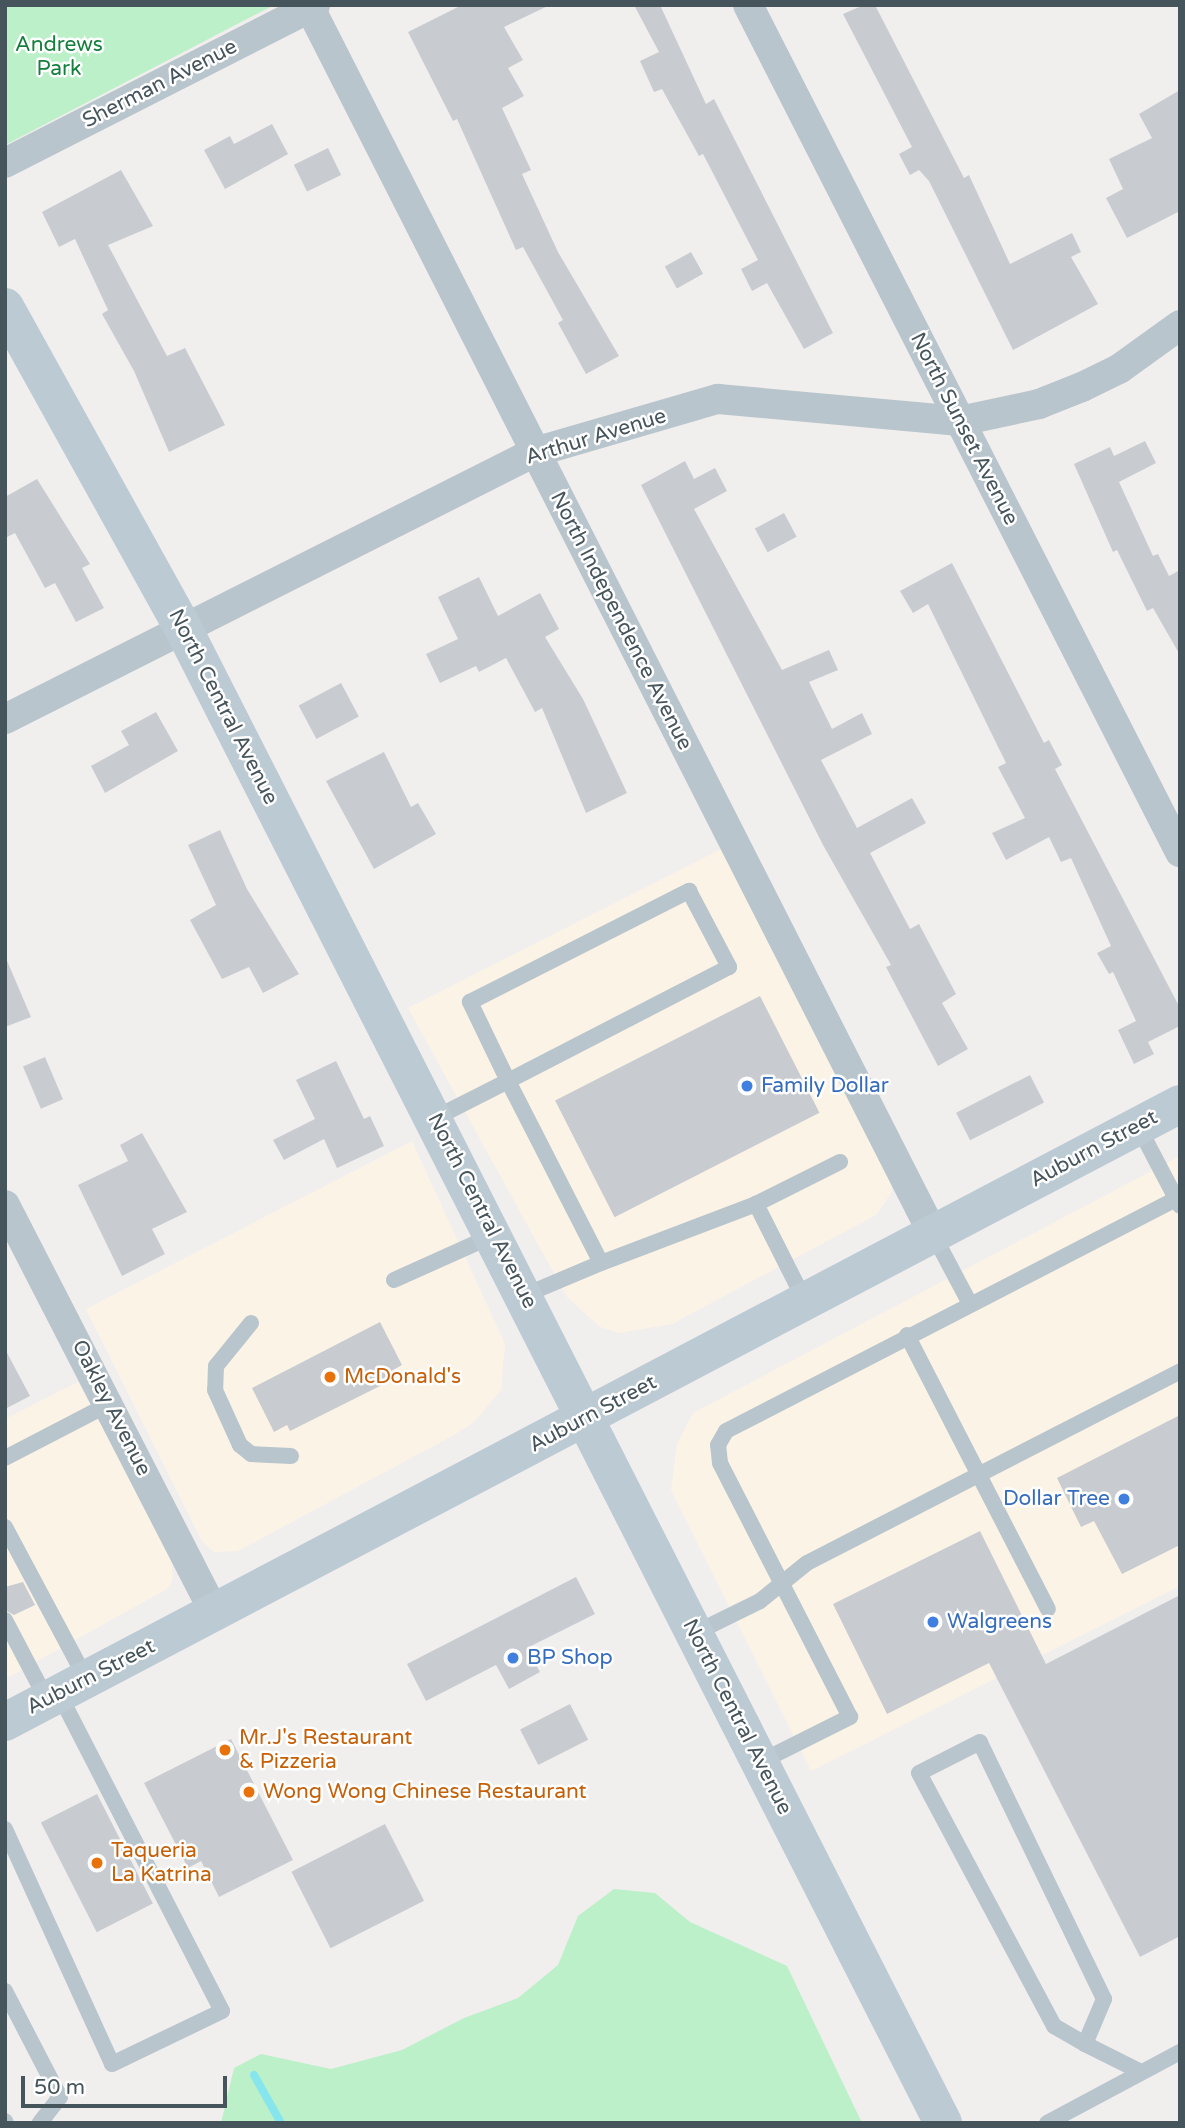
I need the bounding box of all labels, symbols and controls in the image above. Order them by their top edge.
park label: Andrews Park [15,32,103,82]
street label: Sherman Avenue [79,34,241,134]
street label: North Sunset Avenue [905,329,1023,529]
street label: Arthur Avenue [523,404,669,470]
street label: North Independence Avenue [545,488,697,754]
street label: North Central Avenue [163,605,283,809]
place label: Family Dollar [761,1073,889,1099]
marker: Family Dollar [739,1078,755,1094]
street label: Auburn Street [1026,1105,1162,1193]
street label: North Central Avenue [422,1109,542,1313]
street label: Oakley Avenue [66,1336,156,1480]
place label: McDonald's [344,1364,461,1390]
marker: McDonald's [322,1369,338,1385]
street label: Auburn Street [525,1370,661,1458]
place label: Dollar Tree [1003,1486,1110,1512]
marker: Dollar Tree [1116,1491,1132,1507]
place label: Walgreens [947,1609,1052,1635]
marker: Walgreens [925,1614,941,1630]
street label: North Central Avenue [677,1615,797,1819]
street label: Auburn Street [23,1634,159,1720]
place label: BP Shop [527,1645,613,1671]
marker: BP Shop [505,1650,521,1666]
place label: Mr.J's Restaurant & Pizzeria [239,1725,412,1775]
marker: Mr.J's Restaurant & Pizzeria [217,1742,233,1758]
place label: Wong Wong Chinese Restaurant [263,1779,587,1805]
marker: Wong Wong Chinese Restaurant [241,1784,257,1800]
place label: Taqueria La Katrina [111,1838,212,1888]
marker: Taqueria La Katrina [89,1855,105,1871]
scale bar [24,2062,231,2106]
text: 50 m [34,2075,85,2100]

